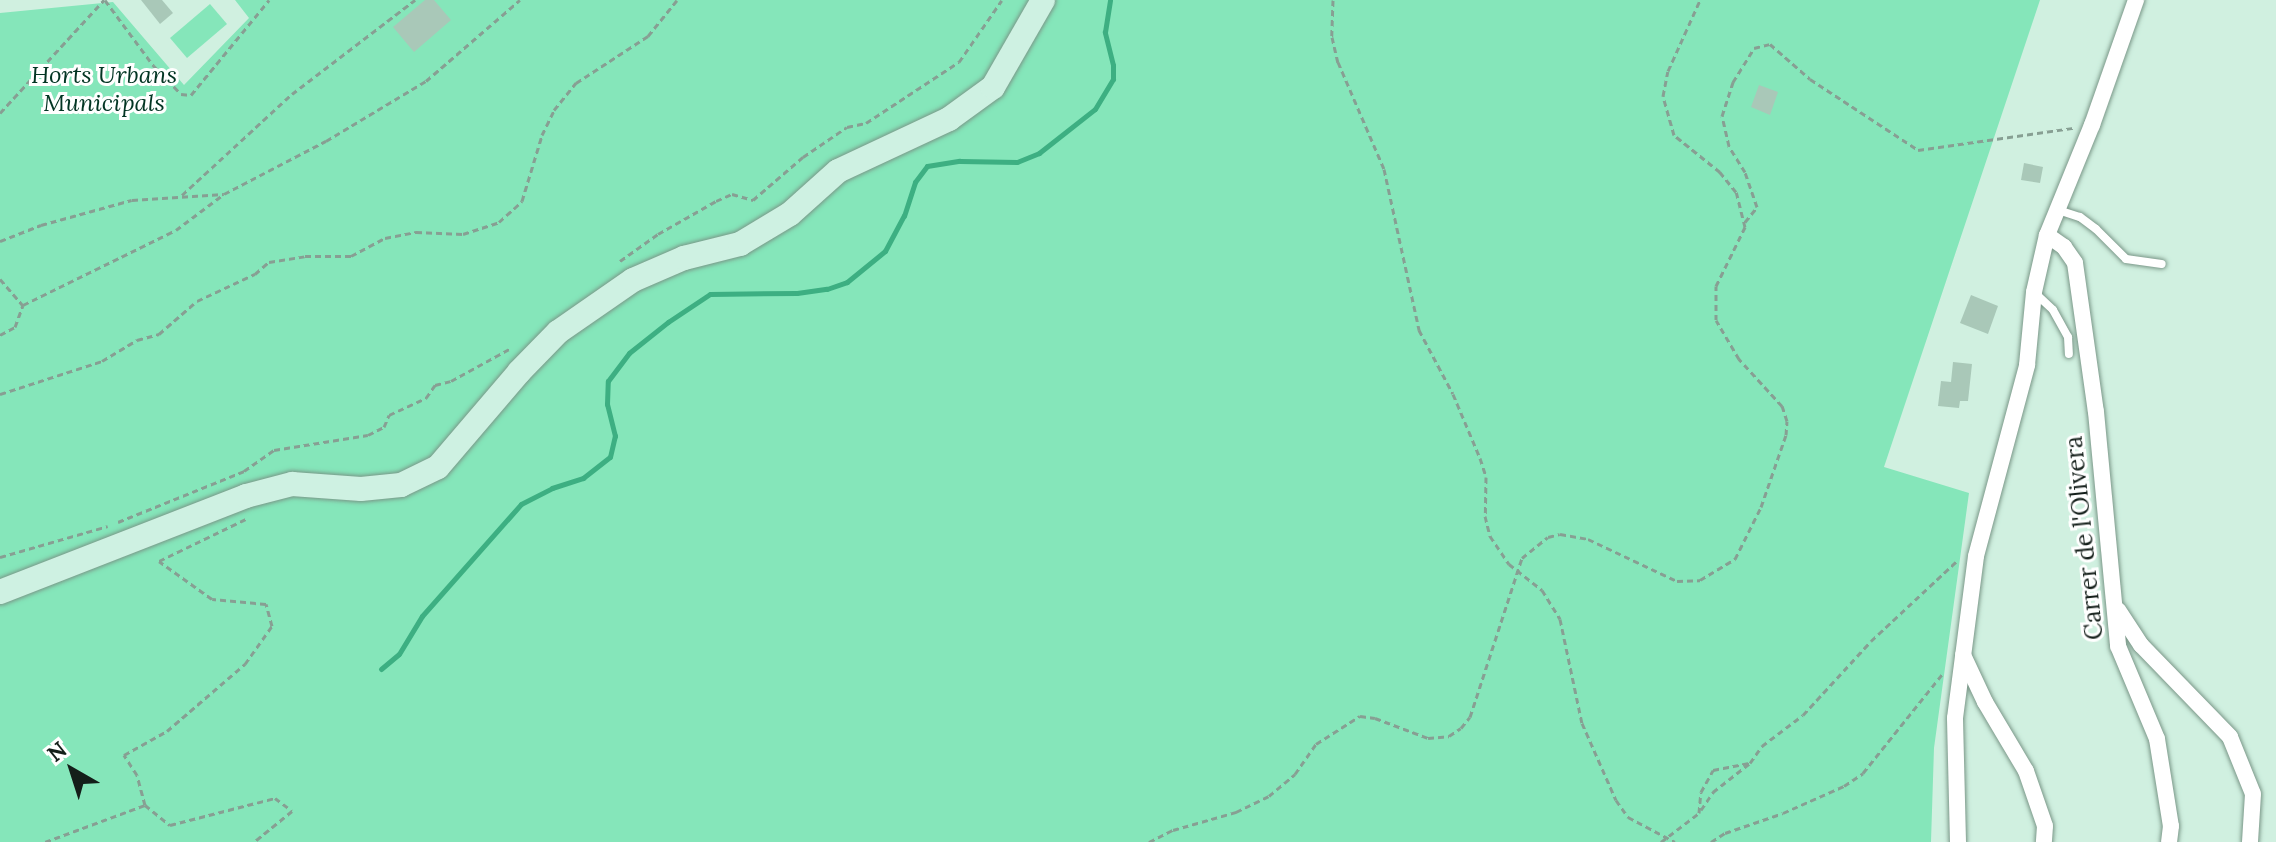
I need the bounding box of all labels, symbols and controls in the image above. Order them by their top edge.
park label: Horts Urbans Municipals [31,61,177,117]
street label: Carrer de l'Olivera [2059,435,2109,641]
north arrow [32,730,112,810]
text: N [41,735,72,768]

